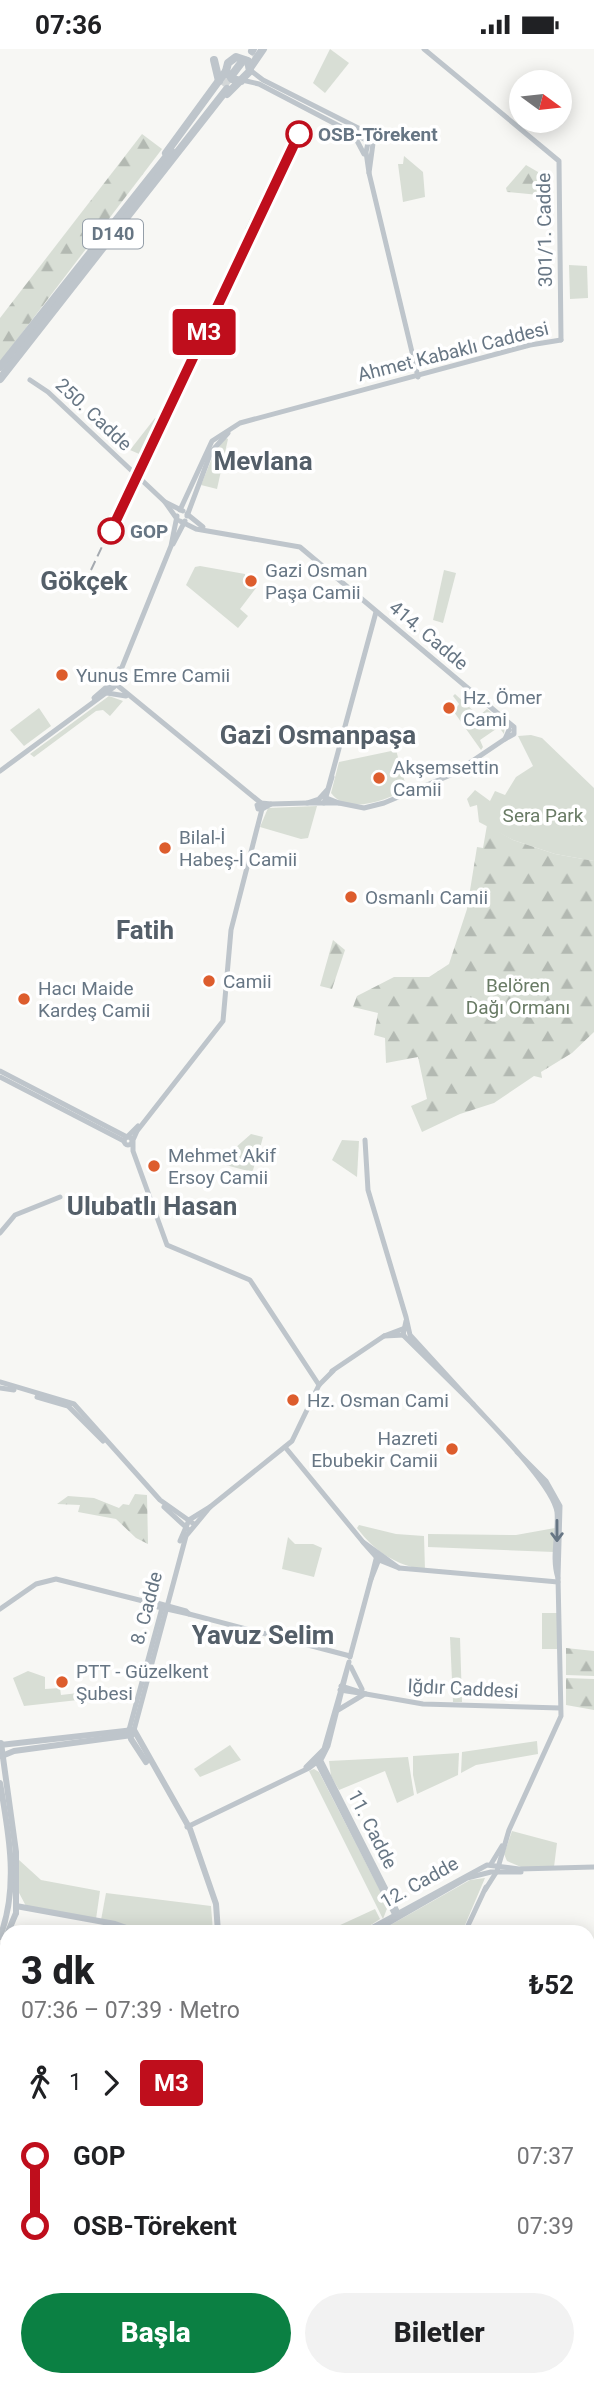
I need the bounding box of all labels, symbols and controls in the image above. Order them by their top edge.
text: 07:36 [35,10,102,40]
north arrow [509,70,572,133]
map controls [509,70,572,133]
marker: OSB-Törekent [286,121,312,147]
place label: OSB-Törekent [318,123,438,146]
street label: 301/1. Cadde [532,173,557,287]
road number: D140 [83,219,143,249]
line badge: M3 [172,309,235,355]
street label: Ahmet Kabaklı Caddesi [355,317,551,386]
text: M3 [187,318,221,346]
street label: 250. Cadde [51,373,137,456]
district label: Mevlana [213,446,313,476]
marker: GOP [98,518,124,544]
place label: GOP [130,520,168,543]
place label: Gazi Osman Paşa Camii [265,559,367,604]
district label: Gökçek [40,566,129,596]
marker: Gazi Osman Paşa Camii [243,573,259,589]
street label: 414. Cadde [385,596,473,675]
place label: Yunus Emre Camii [76,664,230,687]
marker: Yunus Emre Camii [54,667,70,683]
place label: Hz. Ömer Cami [463,686,543,731]
marker: Hz. Ömer Cami [441,700,457,716]
district label: Gazi Osmanpaşa [220,720,416,750]
place label: Akşemsettin Camii [393,756,499,801]
marker: Akşemsettin Camii [371,770,387,786]
park label: Sera Park [503,804,584,827]
place label: Bilal-İ Habeş-İ Camii [179,826,297,871]
marker: Bilal-İ Habeş-İ Camii [157,840,173,856]
place label: Osmanlı Camii [365,886,488,909]
marker: Osmanlı Camii [343,889,359,905]
district label: Fatih [116,915,174,945]
place label: Camii [223,970,272,993]
marker: Camii [201,973,217,989]
park label: Belören Dağı Ormanı [466,974,570,1019]
place label: Hacı Maide Kardeş Camii [38,977,150,1022]
marker: Hacı Maide Kardeş Camii [16,991,32,1007]
place label: Mehmet Akif Ersoy Camii [168,1144,276,1189]
marker: Mehmet Akif Ersoy Camii [146,1158,162,1174]
district label: Ulubatlı Hasan [67,1191,237,1221]
place label: Hz. Osman Cami [307,1389,449,1412]
marker: Hz. Osman Cami [285,1392,301,1408]
place label: Hazreti Ebubekir Camii [311,1427,438,1472]
marker: Hazreti Ebubekir Camii [444,1441,460,1457]
one-way arrow [550,1519,564,1542]
street label: 8. Cadde [126,1569,167,1647]
district label: Yavuz Selim [192,1620,334,1650]
place label: PTT - Güzelkent Şubesi [76,1660,209,1705]
marker: PTT - Güzelkent Şubesi [54,1674,70,1690]
street label: Iğdır Caddesi [407,1674,519,1703]
street label: 11. Cadde [343,1786,402,1872]
street label: 12. Cadde [376,1852,462,1913]
text: 3 dk [21,1949,94,1993]
text: ₺52 [529,1970,574,2000]
text: 07:36 – 07:39 · Metro [21,1997,240,2024]
icon: walk [21,2064,59,2102]
icon: forward [92,2064,130,2102]
text: 1 [69,2069,82,2096]
text: M3 [154,2069,189,2097]
text: GOP [73,2141,125,2171]
text: 07:37 [517,2143,574,2170]
text: OSB-Törekent [73,2211,237,2241]
text: 07:39 [517,2213,574,2240]
button: Başla [21,2293,291,2373]
button: Biletler [305,2293,574,2373]

